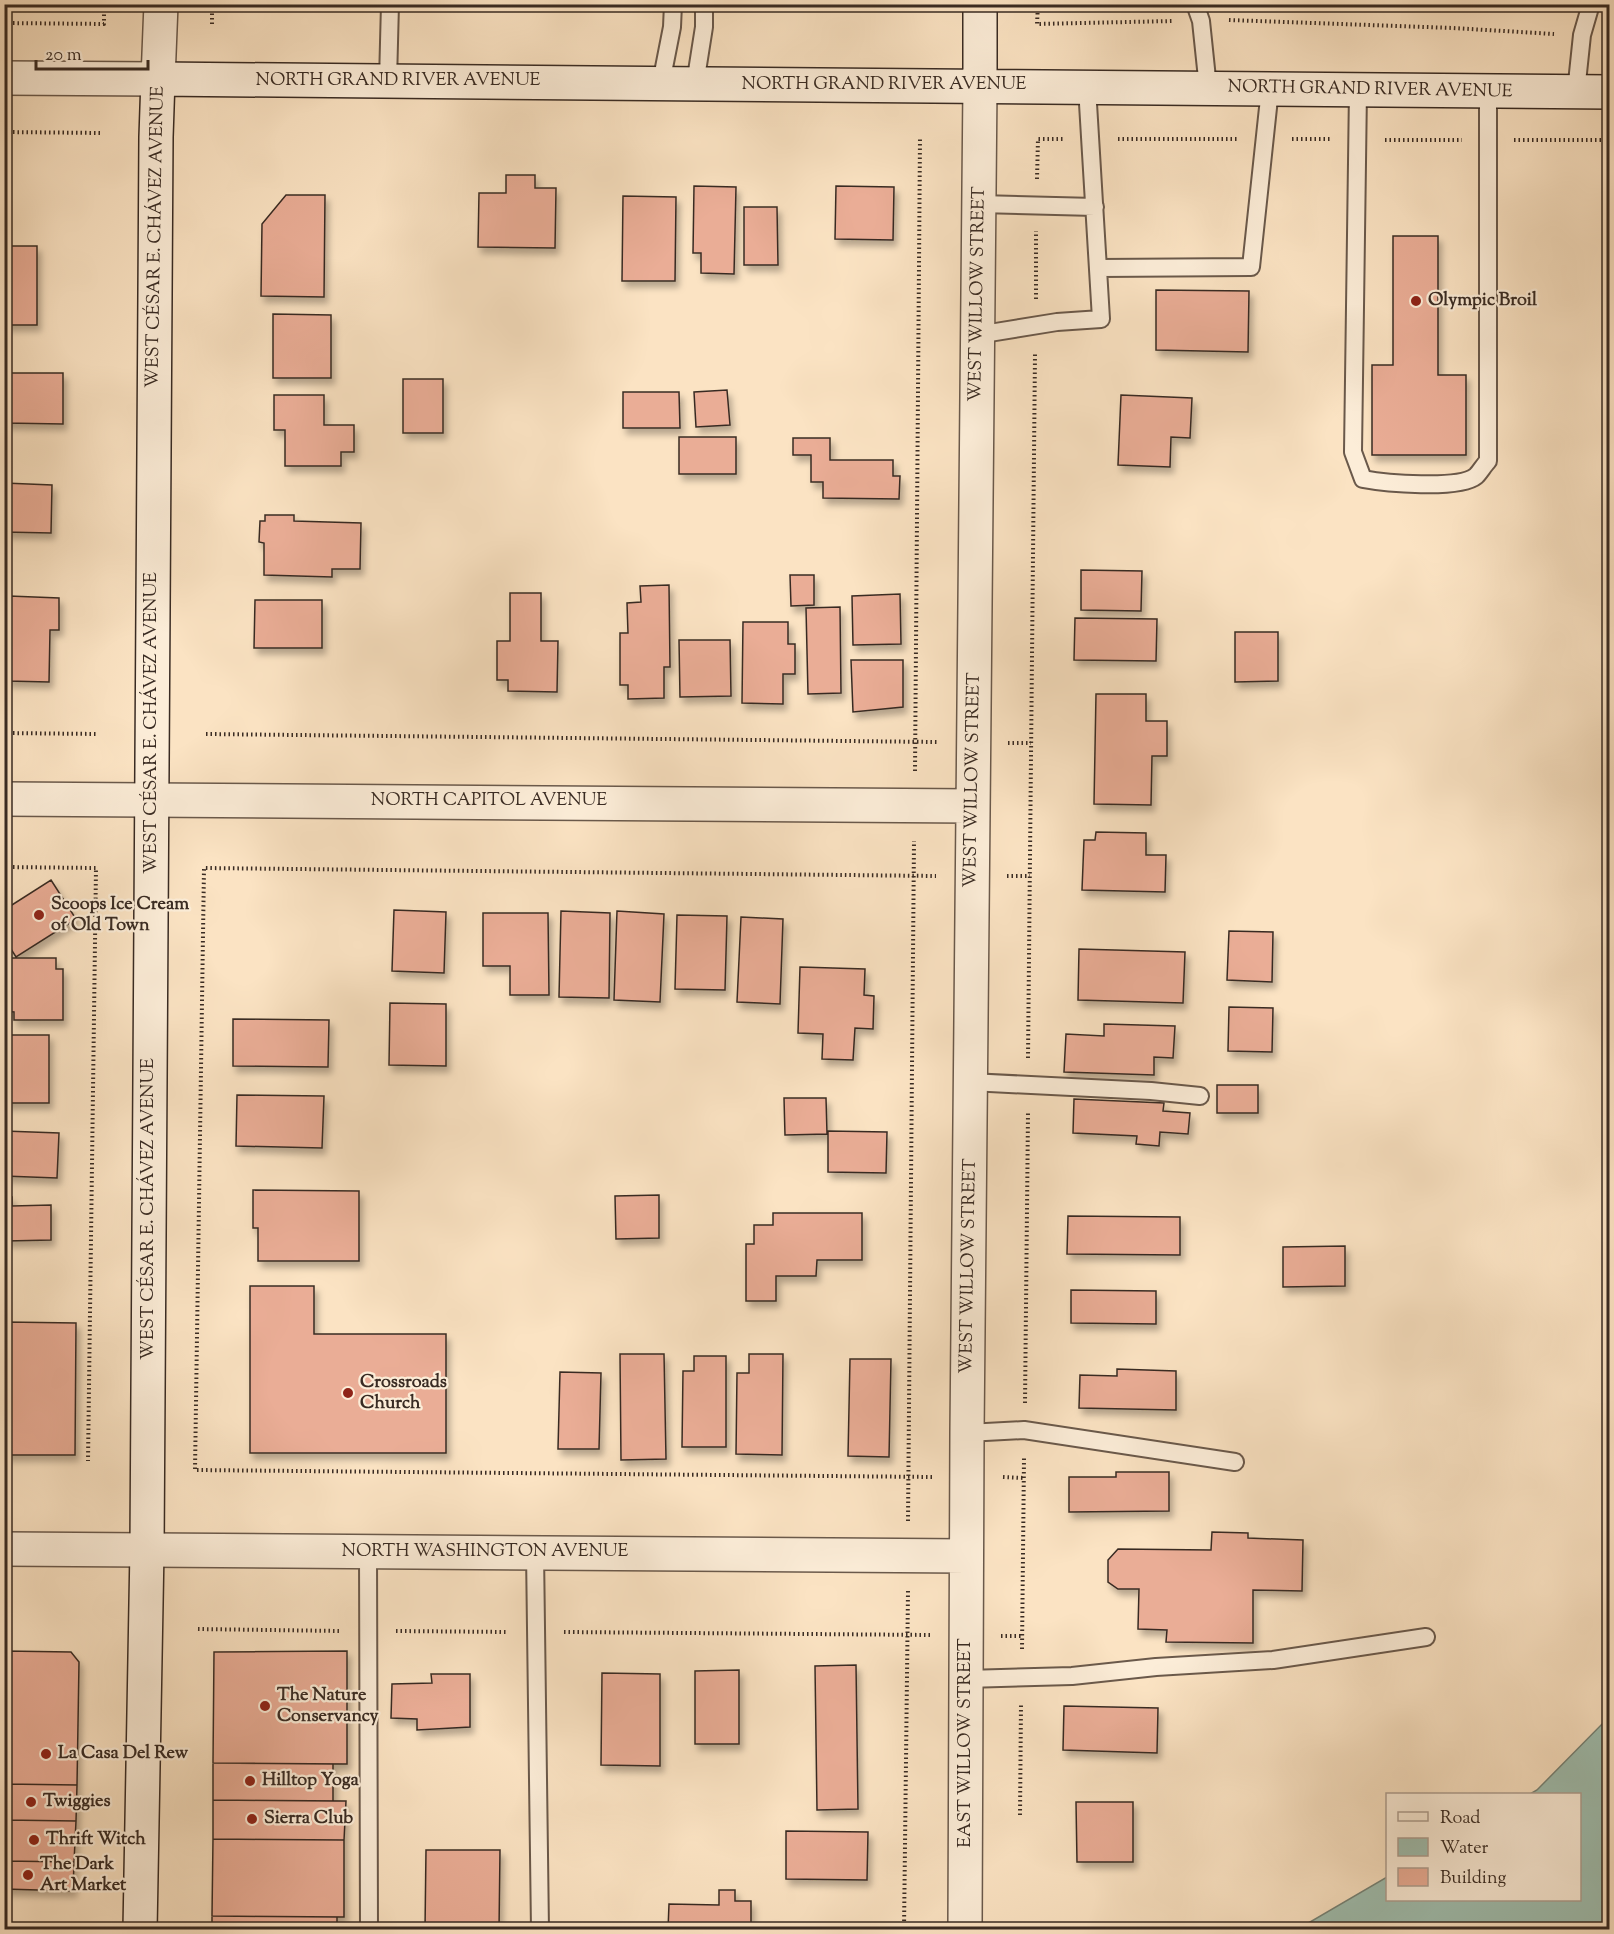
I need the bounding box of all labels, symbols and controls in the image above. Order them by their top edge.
scale bar [36,33,148,71]
text: 20 m [45,43,82,69]
street label: NORTH GRAND RIVER AVENUE [256,68,541,94]
street label: NORTH GRAND RIVER AVENUE [742,72,1027,98]
street label: NORTH GRAND RIVER AVENUE [1227,75,1513,105]
street label: WEST CÉSAR E. CHÁVEZ AVENUE [140,86,172,388]
street label: WEST WILLOW STREET [963,186,993,402]
place label: Olympic Broil [1428,288,1538,314]
marker: Olympic Broil [1409,294,1423,308]
street label: WEST CÉSAR E. CHÁVEZ AVENUE [139,572,165,874]
street label: WEST WILLOW STREET [958,672,988,888]
street label: NORTH CAPITOL AVENUE [371,788,607,814]
place label: Scoops Ice Cream of Old Town [51,892,189,939]
marker: Scoops Ice Cream of Old Town [32,908,46,922]
street label: WEST CÉSAR E. CHÁVEZ AVENUE [136,1058,162,1360]
street label: WEST WILLOW STREET [954,1158,984,1374]
place label: Crossroads Church [360,1370,447,1417]
marker: Crossroads Church [341,1386,355,1400]
street label: NORTH WASHINGTON AVENUE [342,1539,629,1565]
street label: EAST WILLOW STREET [953,1638,979,1848]
place label: The Nature Conservancy [277,1683,378,1730]
marker: The Nature Conservancy [258,1699,272,1713]
place label: La Casa Del Rew [58,1741,189,1767]
marker: La Casa Del Rew [39,1747,53,1761]
place label: Hilltop Yoga [262,1768,360,1794]
marker: Hilltop Yoga [243,1774,257,1788]
place label: Twiggies [43,1789,111,1815]
legend [1386,1793,1581,1901]
marker: Twiggies [24,1795,38,1809]
place label: Sierra Club [264,1806,353,1832]
text: Road [1440,1806,1480,1832]
marker: Sierra Club [245,1812,259,1826]
place label: Thrift Witch [46,1827,146,1853]
marker: Thrift Witch [27,1833,41,1847]
text: Water [1440,1836,1489,1862]
place label: The Dark Art Market [40,1852,127,1899]
text: Building [1440,1866,1506,1892]
marker: The Dark Art Market [21,1868,35,1882]

